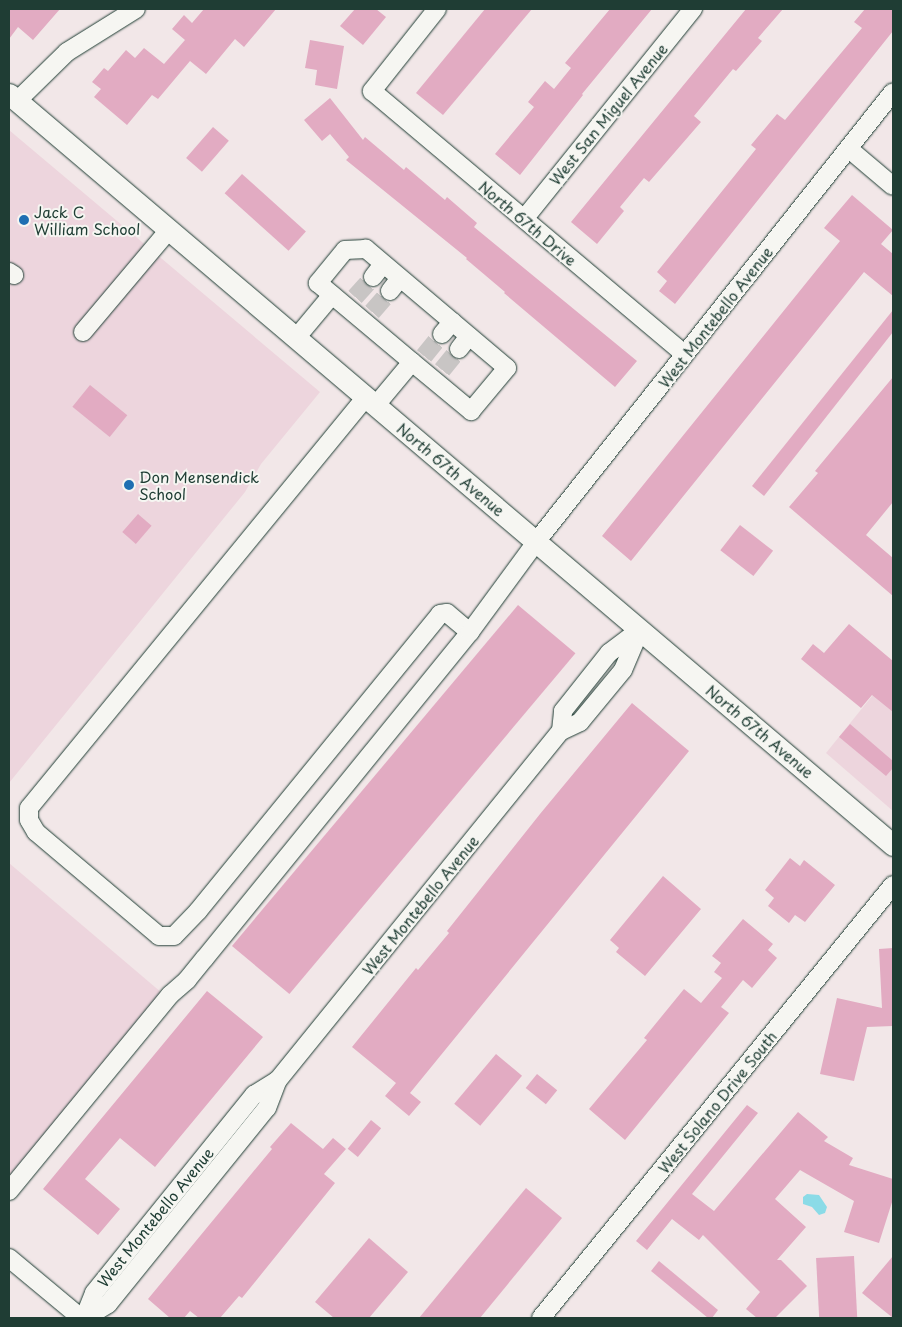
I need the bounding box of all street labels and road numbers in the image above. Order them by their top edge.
street label: West San Miguel Avenue [545,40,671,188]
street label: North 67th Drive [475,177,581,269]
street label: West Montebello Avenue [654,243,776,391]
street label: North 67th Avenue [393,418,509,520]
street label: North 67th Avenue [702,680,818,782]
street label: West Montebello Avenue [358,831,482,979]
street label: West Solano Drive South [654,1027,780,1177]
street label: West Montebello Avenue [93,1143,217,1291]

